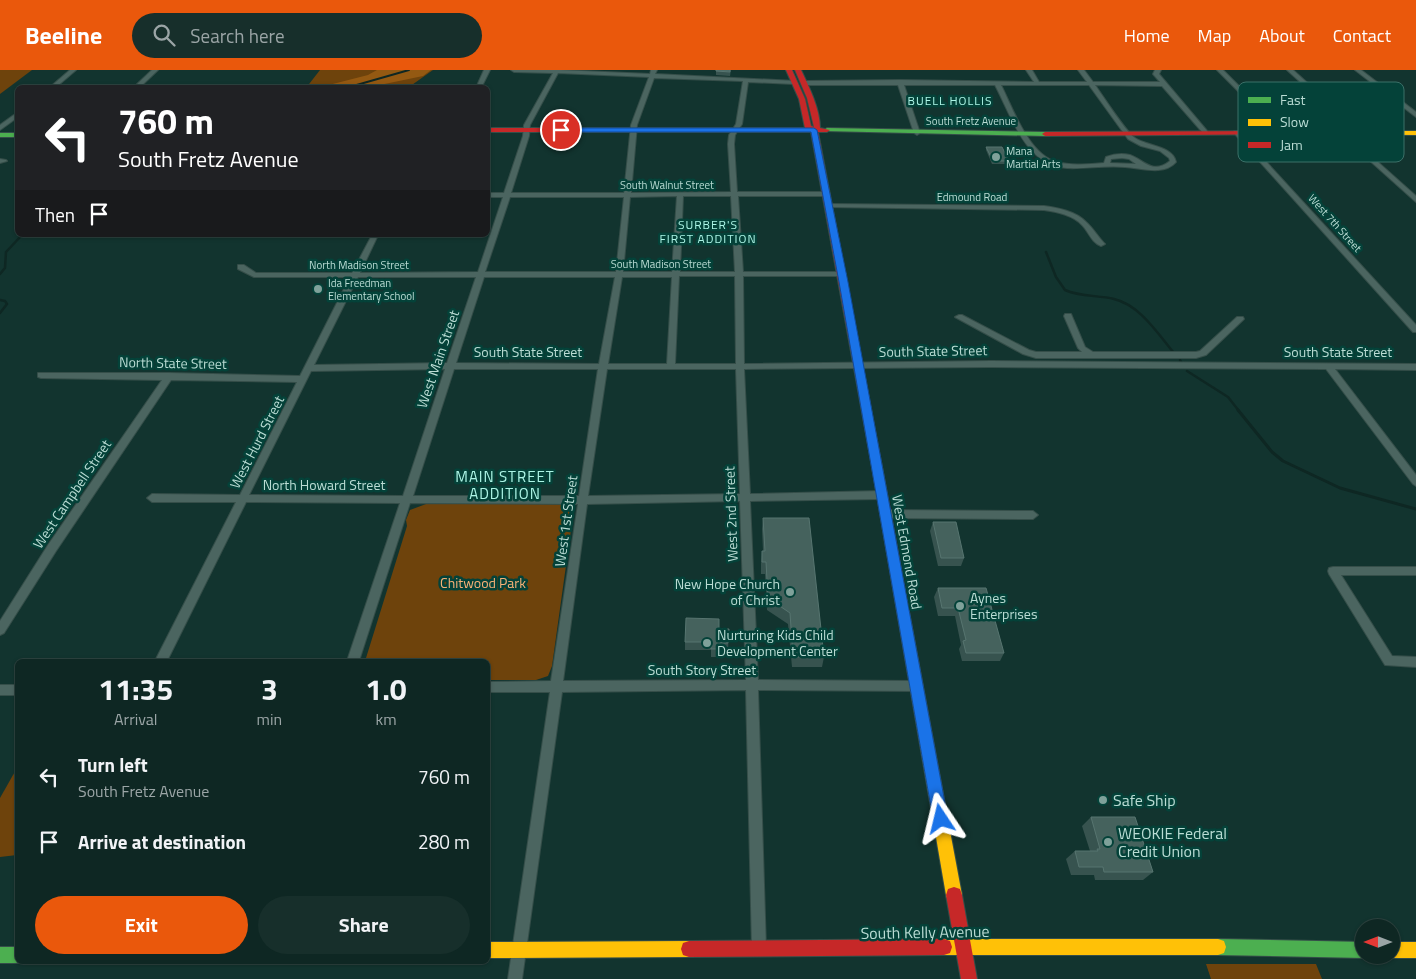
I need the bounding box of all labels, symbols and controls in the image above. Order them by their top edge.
search box [132,13,482,58]
text: Beeline [25,17,102,53]
icon: search [150,21,178,49]
text: Search here [190,21,285,50]
text: Home [1124,22,1170,49]
text: Map [1198,22,1231,49]
text: About [1259,22,1305,49]
text: Contact [1333,22,1391,49]
legend [1238,82,1404,162]
text: Fast [1280,89,1305,110]
district label: BUELL HOLLIS [908,91,992,110]
text: 760 m [118,94,214,148]
icon: left [35,105,100,170]
pin [540,109,582,151]
text: Slow [1280,111,1309,132]
street label: South Fretz Avenue [926,113,1017,129]
icon: arrive [547,116,575,144]
text: Jam [1280,134,1303,155]
text: South Fretz Avenue [118,142,299,176]
place label: Mana Martial Arts [1006,143,1061,172]
marker: Mana Martial Arts [990,151,1002,163]
street label: South Walnut Street [620,177,714,193]
street label: Edmound Road [937,189,1007,205]
street label: West 7th Street [1305,190,1366,256]
text: Then [35,200,75,229]
icon: arrive [85,200,113,228]
district label: SURBER'S FIRST ADDITION [660,215,757,248]
street label: South Madison Street [611,256,711,272]
street label: North Madison Street [309,257,409,273]
place label: Ida Freedman Elementary School [328,275,415,304]
marker: Ida Freedman Elementary School [312,283,324,295]
street label: West Main Street [411,307,464,411]
street label: South State Street [879,339,987,362]
street label: South State Street [474,341,582,362]
street label: South State Street [1284,341,1392,362]
street label: North State Street [119,351,227,374]
street label: West Hurd Street [224,392,289,492]
street label: West Campbell Street [27,435,116,552]
district label: MAIN STREET ADDITION [455,465,555,505]
street label: West 2nd Street [718,466,743,562]
street label: North Howard Street [263,474,385,495]
street label: West 1st Street [549,474,582,568]
street label: West Edmond Road [887,493,928,611]
park label: Chitwood Park [440,572,526,593]
place label: New Hope Church of Christ [675,573,780,610]
marker: New Hope Church of Christ [784,586,796,598]
place label: Aynes Enterprises [970,587,1037,624]
marker: Aynes Enterprises [954,600,966,612]
place label: Nurturing Kids Child Development Center [717,624,838,661]
marker: Nurturing Kids Child Development Center [701,637,713,649]
street label: South Story Street [648,659,756,680]
text: 11:35 [98,666,173,712]
text: 3 [261,666,278,712]
text: 1.0 [365,666,407,712]
text: Arrival [114,707,157,731]
text: min [257,707,282,731]
text: km [375,707,397,731]
text: Turn left [78,750,148,779]
text: 760 m [418,762,470,791]
icon: left [35,763,63,791]
text: South Fretz Avenue [78,779,209,803]
place label: Safe Ship [1113,788,1176,812]
position arrow [914,792,966,844]
marker: Safe Ship [1097,794,1109,806]
place label: WEOKIE Federal Credit Union [1118,821,1227,863]
text: Arrive at destination [78,827,246,856]
text: 280 m [418,827,470,856]
icon: arrive [35,828,63,856]
marker: WEOKIE Federal Credit Union [1102,836,1114,848]
button: Exit [35,896,248,954]
button: Share [258,896,470,954]
street label: South Kelly Avenue [860,919,990,945]
north arrow [1355,919,1400,964]
map controls [1355,919,1400,964]

